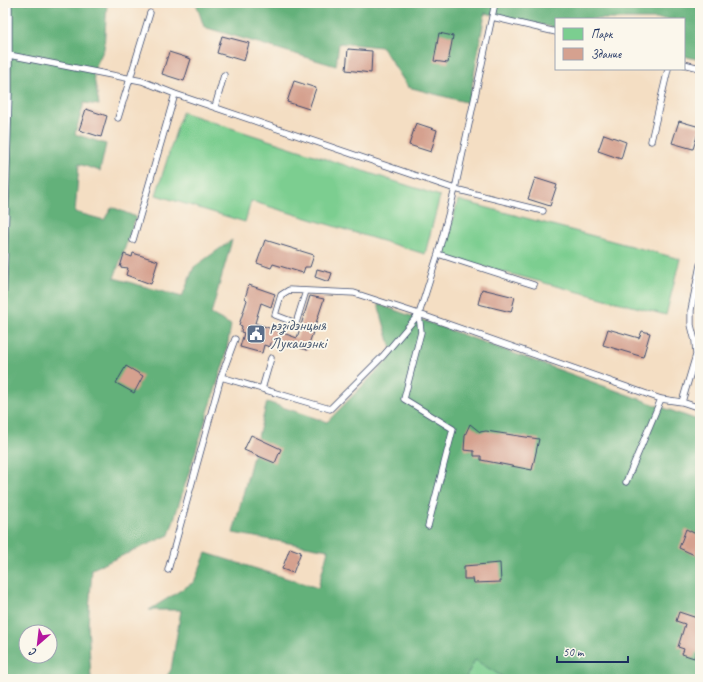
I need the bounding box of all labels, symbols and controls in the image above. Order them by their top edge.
legend [555,18,685,70]
text: Парк [591,26,614,42]
text: Здание [591,46,622,62]
place label: рэзідэнцыя Лукашэнкі [270,315,328,353]
public building icon: рэзідэнцыя Лукашэнкі [245,323,267,345]
north arrow [18,624,58,664]
scale bar [557,638,628,664]
text: 50 m [563,644,585,660]
text: С [26,645,39,660]

